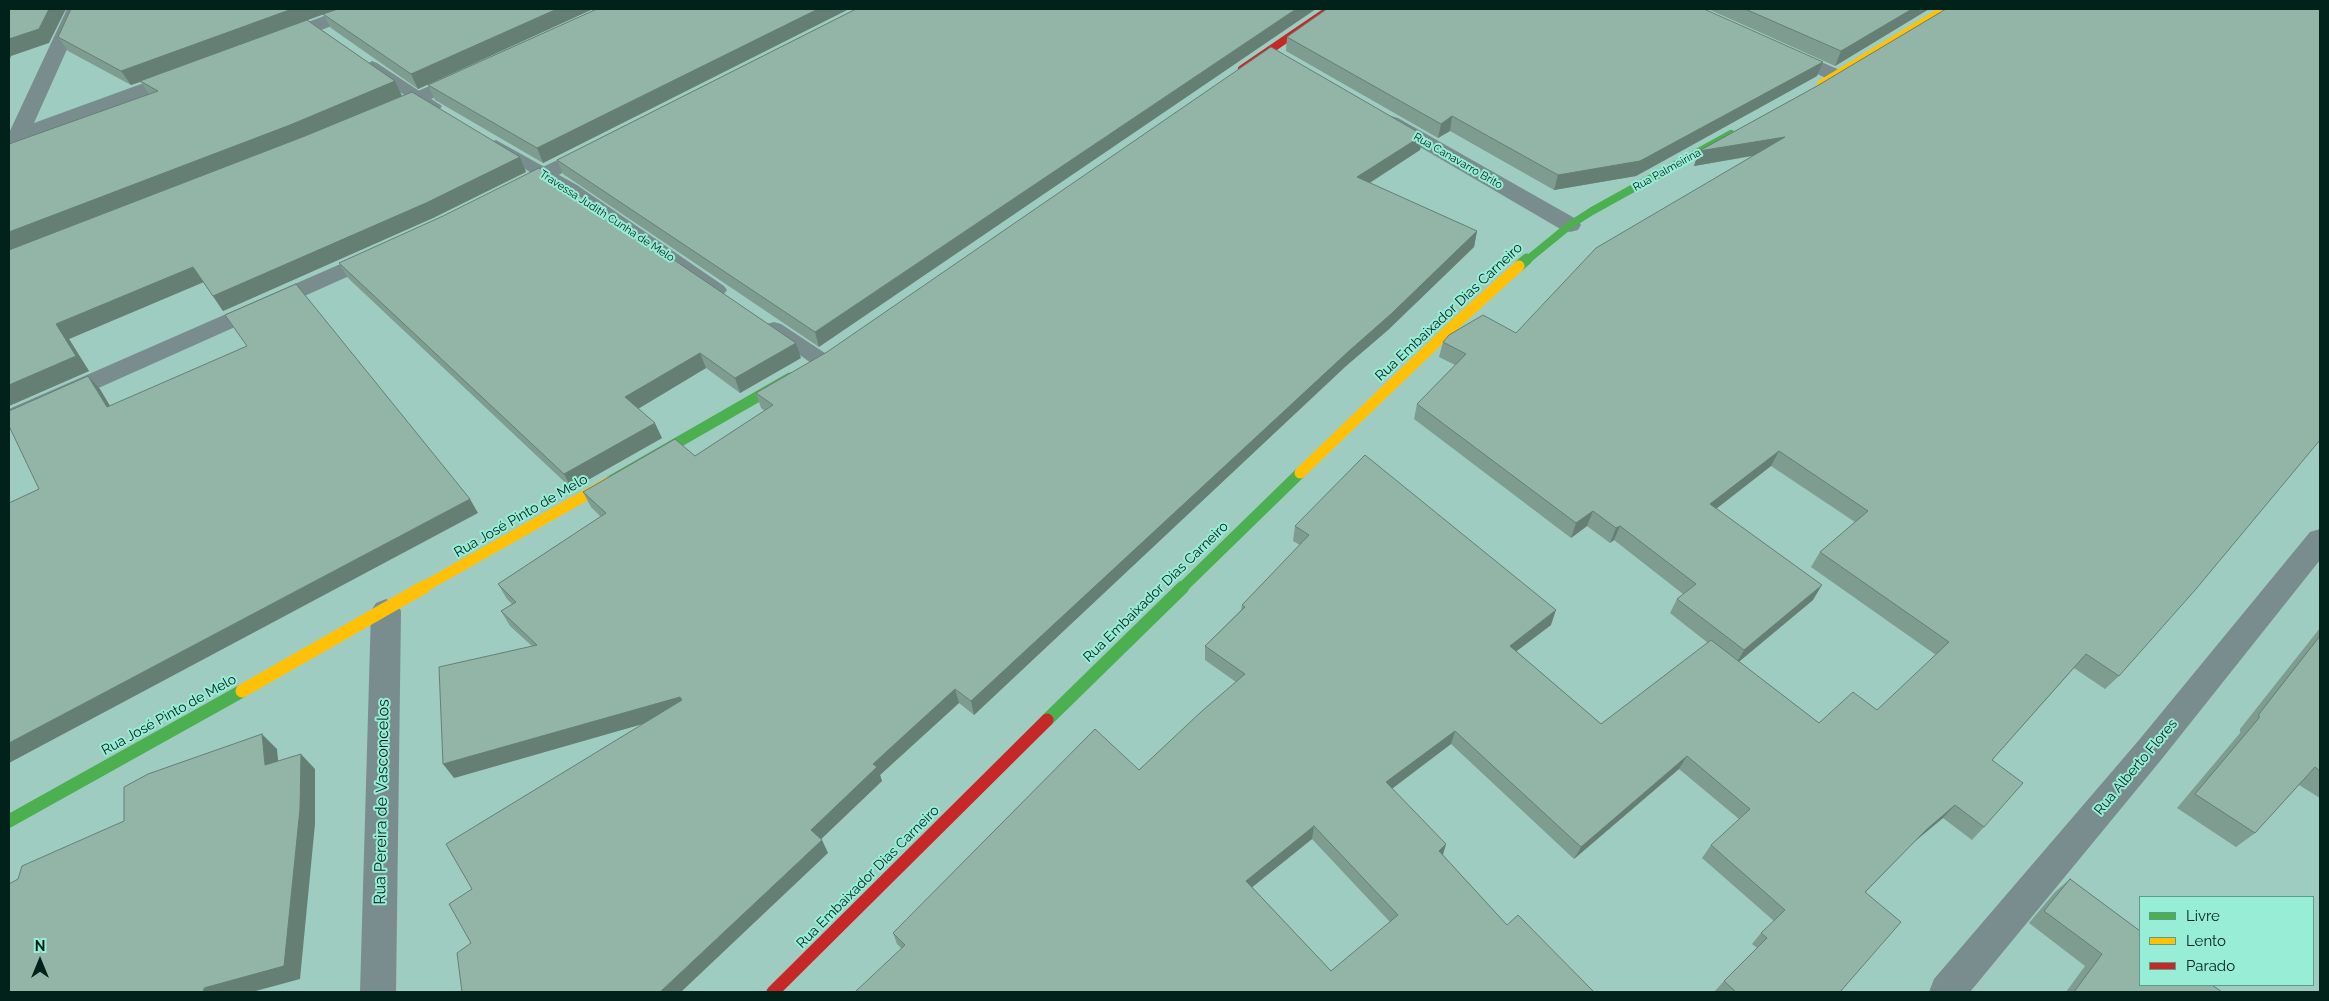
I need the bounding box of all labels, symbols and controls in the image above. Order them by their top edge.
street label: Rua Canavarro Brito [1411,130,1505,192]
street label: Rua Palmeirina [1631,146,1703,194]
street label: Travessa Judith Cunha de Melo [537,167,677,265]
street label: Rua Embaixador Dias Carneiro [1372,239,1526,385]
street label: Rua José Pinto de Melo [451,471,591,561]
street label: Rua Embaixador Dias Carneiro [1080,518,1232,666]
street label: Rua José Pinto de Melo [99,671,239,759]
street label: Rua Pereira de Vasconcelos [371,699,393,905]
street label: Rua Alberto Flores [2091,716,2181,818]
street label: Rua Embaixador Dias Carneiro [793,802,943,952]
legend [2139,896,2314,986]
text: Livre [2186,907,2220,925]
text: Lento [2186,932,2226,950]
north arrow [15,936,65,986]
text: N [35,938,45,954]
text: Parado [2186,957,2235,975]

